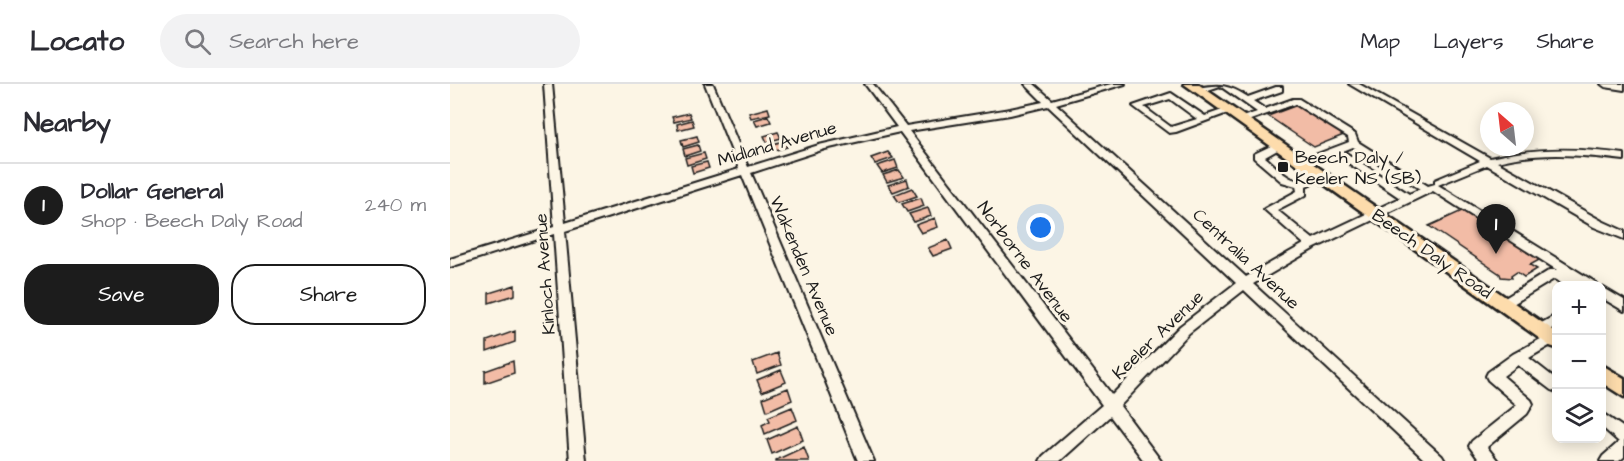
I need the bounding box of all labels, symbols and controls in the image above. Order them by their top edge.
search box [160,14,580,68]
text: Locato [30,22,124,61]
icon: search [181,25,214,58]
text: Search here [229,26,359,57]
text: Map [1360,27,1400,56]
text: Layers [1433,27,1503,56]
text: Share [1536,27,1594,56]
north arrow [1480,102,1534,156]
text: Nearby [24,105,111,141]
street label: Midland Avenue [715,115,840,173]
place label: Beech Daly / Keeler NS (SB) [1295,145,1421,191]
marker: Beech Daly / Keeler NS (SB) [1276,160,1290,174]
text: Dollar General [81,176,224,207]
text: 1 [42,191,45,219]
text: 240 m [365,191,426,219]
street label: Wakenden Avenue [763,192,845,340]
street label: Norborne Avenue [971,196,1079,328]
street label: Centralia Avenue [1187,203,1305,315]
street label: Beech Daly Road [1366,203,1497,306]
pin: 1 [1476,204,1516,254]
text: Shop · Beech Daly Road [81,207,303,235]
street label: Kinloch Avenue [528,212,562,336]
your location [1026,213,1055,242]
button: Save [24,264,219,325]
button: Share [231,264,426,325]
map controls [1552,281,1606,443]
button: + [1552,281,1606,335]
street label: Keeler Avenue [1107,285,1210,385]
button: − [1552,335,1606,389]
button: layers [1552,389,1606,443]

